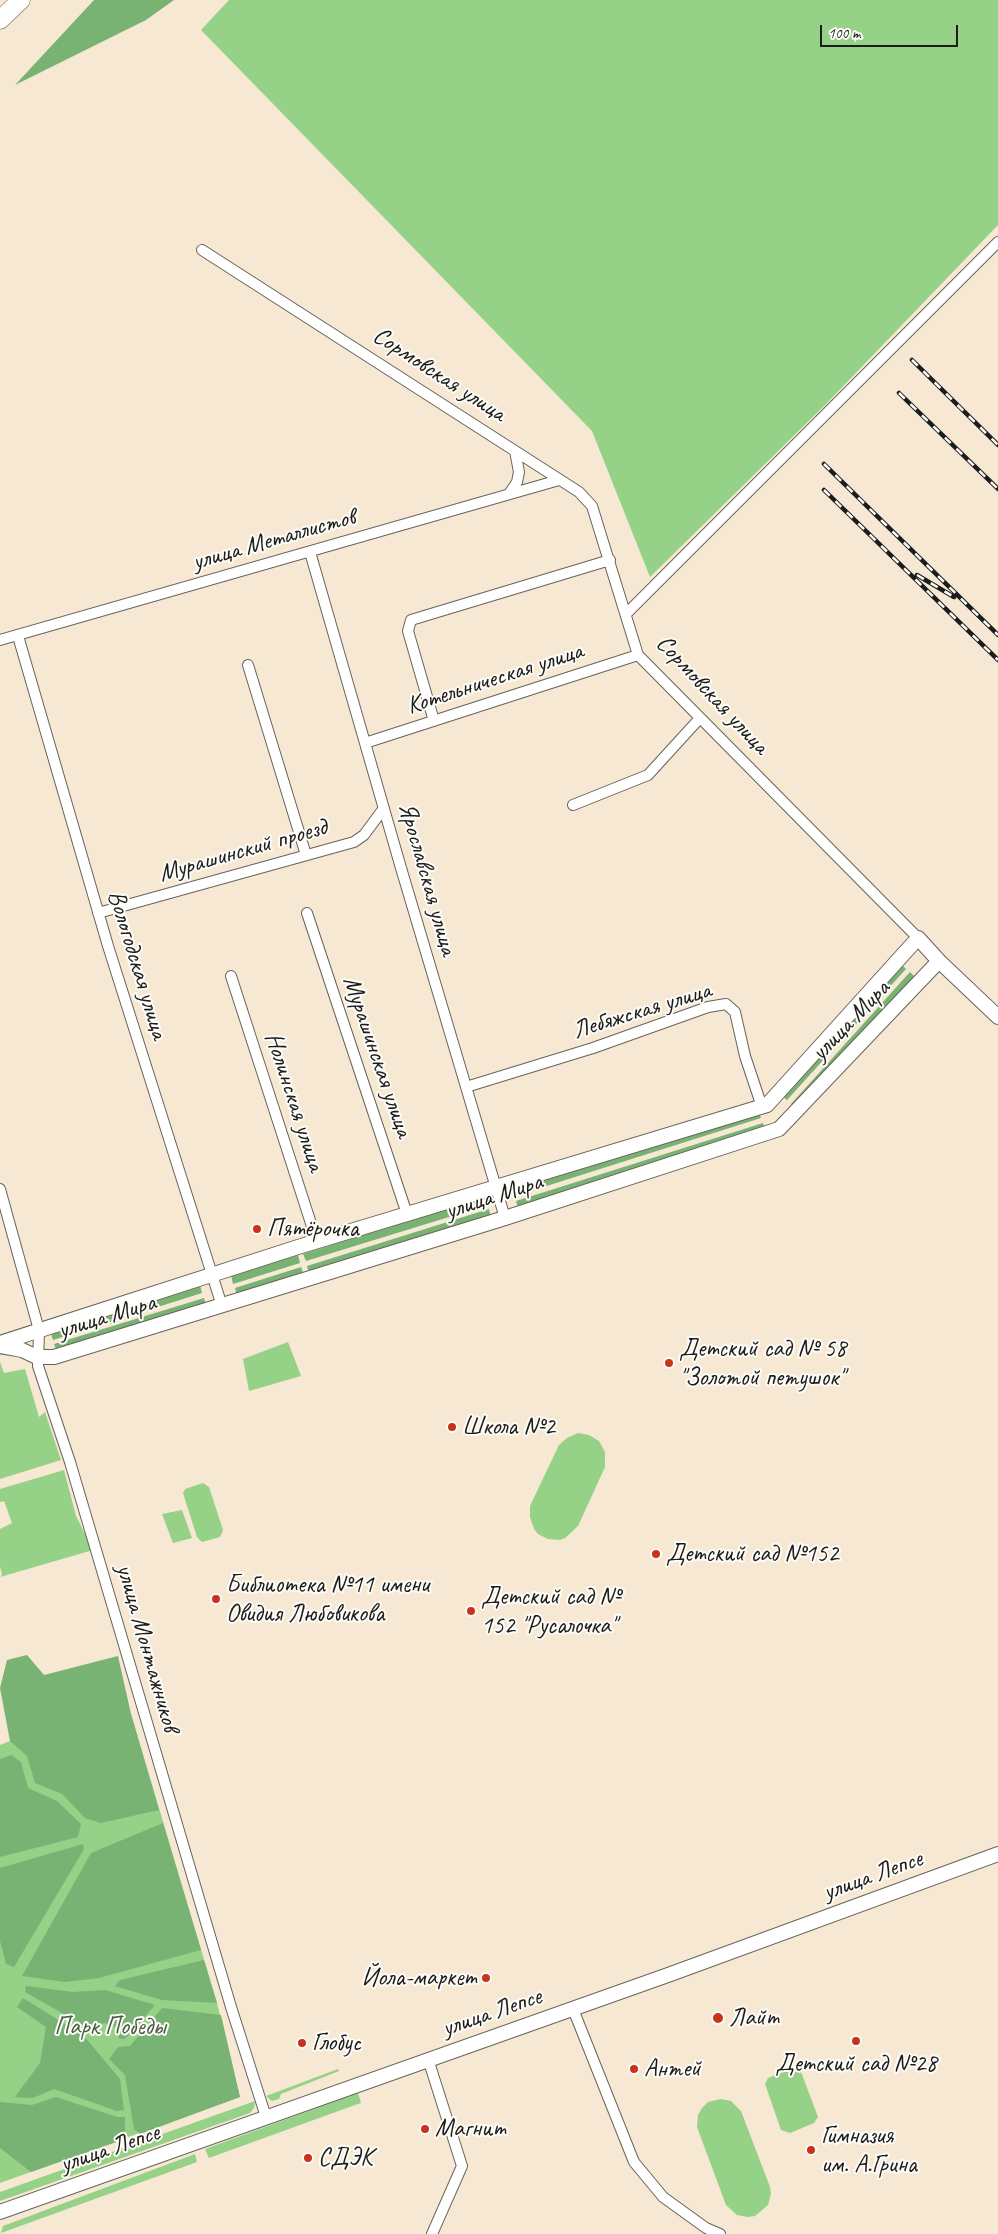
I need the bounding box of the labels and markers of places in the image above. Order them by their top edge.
place label: Пятёрочка [267,1214,359,1244]
marker: Пятёрочка [251,1223,263,1235]
place label: Детский сад № 58 "Золотой петушок" [679,1334,846,1393]
marker: Детский сад № 58 "Золотой петушок" [663,1357,675,1369]
place label: Школа №2 [462,1412,555,1442]
marker: Школа №2 [446,1421,458,1433]
place label: Детский сад №152 [666,1539,839,1569]
marker: Детский сад №152 [650,1548,662,1560]
place label: Библиотека №11 имени Овидия Любовикова [226,1570,429,1629]
place label: Детский сад № 152 "Русалочка" [481,1582,620,1641]
marker: Библиотека №11 имени Овидия Любовикова [210,1593,222,1605]
marker: Детский сад № 152 "Русалочка" [465,1605,477,1617]
place label: Йола-маркет [361,1963,476,1993]
marker: Йола-маркет [480,1972,492,1984]
place label: Лайт [729,2003,778,2033]
marker: Лайт [711,2011,725,2025]
place label: Глобус [312,2028,361,2058]
marker: Детский сад №28 [850,2035,862,2047]
marker: Глобус [296,2037,308,2049]
place label: Детский сад №28 [775,2049,937,2079]
place label: Антей [644,2054,701,2084]
marker: Антей [628,2063,640,2075]
place label: Магнит [435,2114,506,2144]
place label: Гимназия им. А.Грина [821,2121,917,2180]
marker: Магнит [419,2123,431,2135]
place label: СДЭК [318,2143,373,2173]
marker: Гимназия им. А.Грина [805,2144,817,2156]
marker: СДЭК [302,2152,314,2164]

